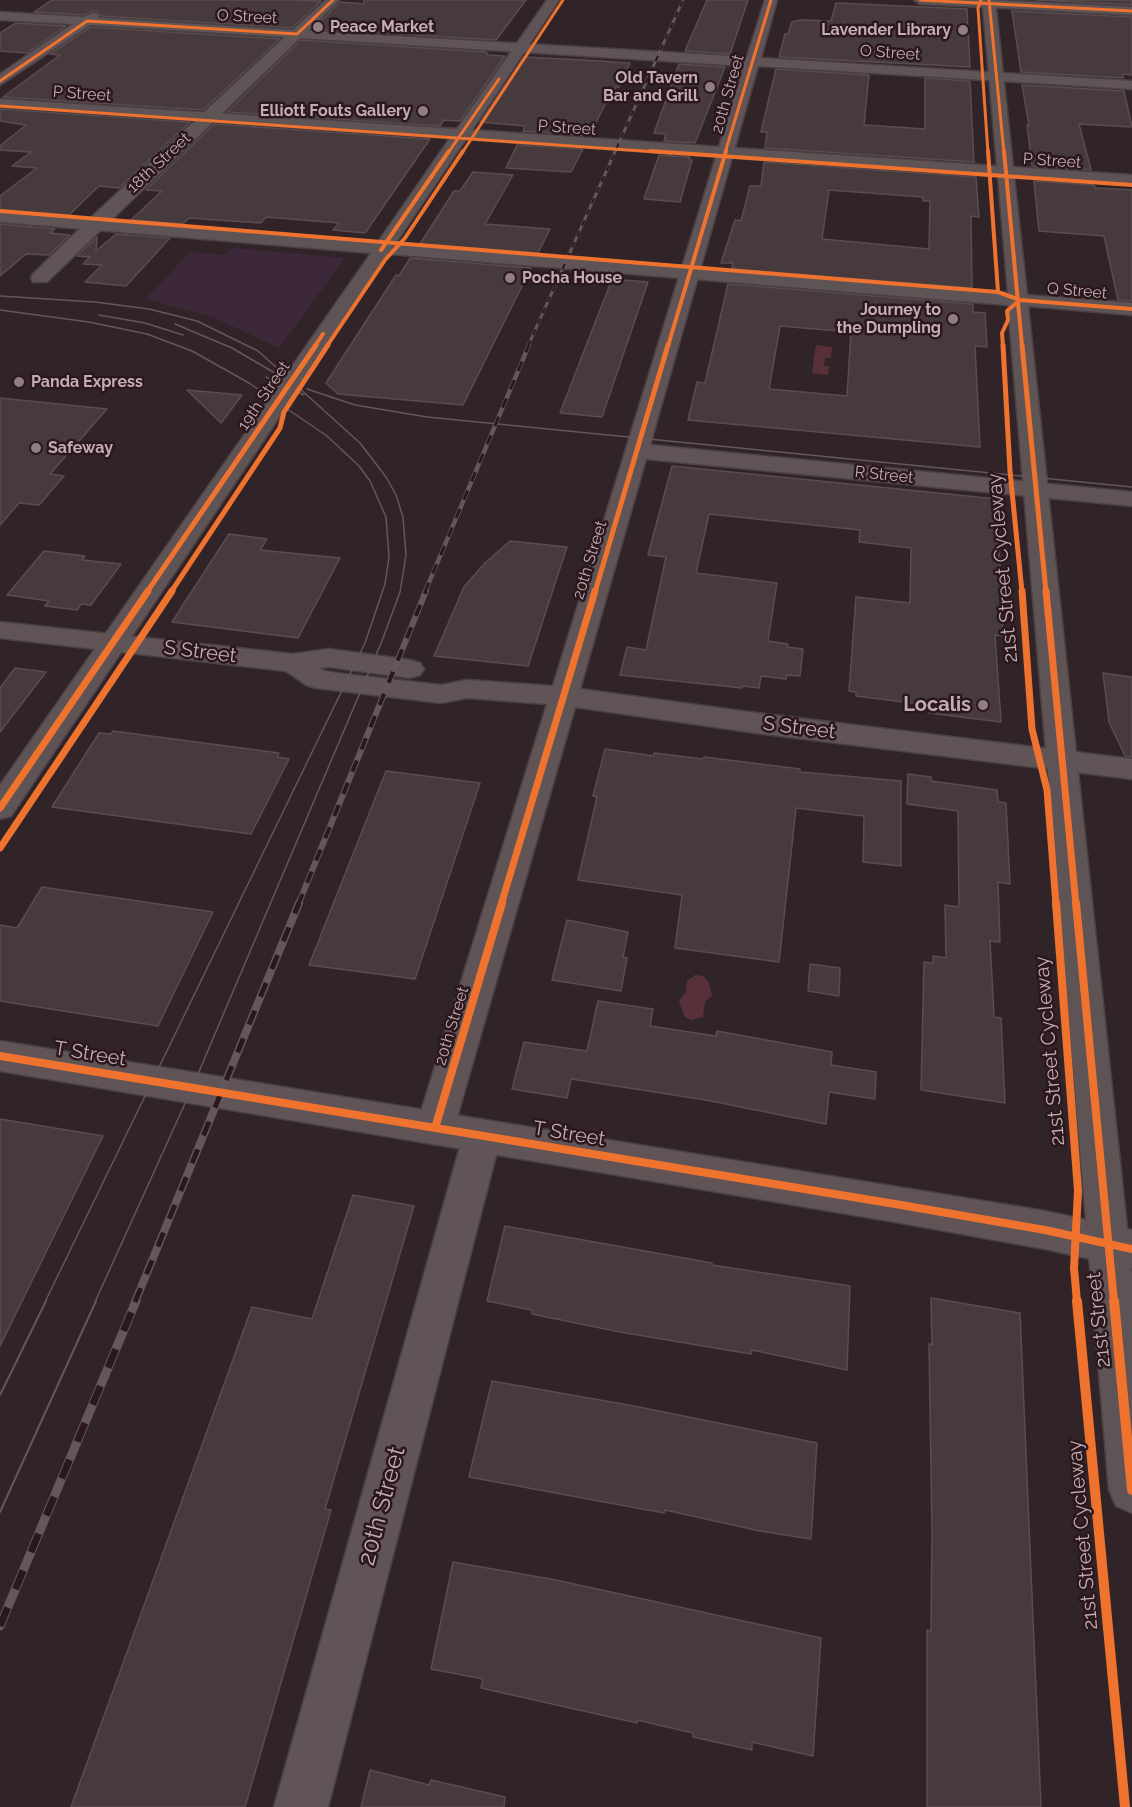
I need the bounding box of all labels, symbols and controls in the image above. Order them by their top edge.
street label: O Street [216,6,278,28]
place label: Peace Market [330,17,434,37]
marker: Peace Market [311,20,325,34]
place label: Lavender Library [821,20,951,40]
marker: Lavender Library [956,23,970,37]
street label: O Street [859,41,921,65]
street label: 20th Street [708,52,748,136]
place label: Old Tavern Bar and Grill [603,68,698,106]
marker: Old Tavern Bar and Grill [703,80,717,94]
street label: P Street [52,82,112,106]
place label: Elliott Fouts Gallery [260,101,411,121]
marker: Elliott Fouts Gallery [416,104,430,118]
street label: P Street [537,116,597,140]
street label: 18th Street [123,129,195,197]
street label: P Street [1022,149,1082,173]
place label: Pocha House [522,268,622,288]
marker: Pocha House [503,271,517,285]
street label: Q Street [1046,279,1108,303]
place label: Journey to the Dumpling [836,300,941,338]
marker: Journey to the Dumpling [946,312,960,326]
street label: 19th Street [234,358,294,434]
place label: Panda Express [31,372,143,392]
marker: Panda Express [12,375,26,389]
place label: Safeway [48,438,113,458]
marker: Safeway [29,441,43,455]
street label: R Street [854,462,914,488]
street label: 21st Street Cycleway [983,472,1023,664]
street label: 20th Street [569,518,611,602]
street label: S Street [162,636,238,668]
place label: Localis [903,693,971,717]
marker: Localis [976,698,990,712]
street label: S Street [761,712,837,744]
street label: 21st Street Cycleway [1030,955,1070,1147]
street label: 20th Street [431,984,473,1068]
street label: T Street [52,1036,128,1072]
street label: T Street [531,1116,607,1152]
street label: 21st Street [1082,1271,1116,1369]
street label: 21st Street Cycleway [1063,1439,1103,1631]
street label: 20th Street [352,1443,412,1569]

